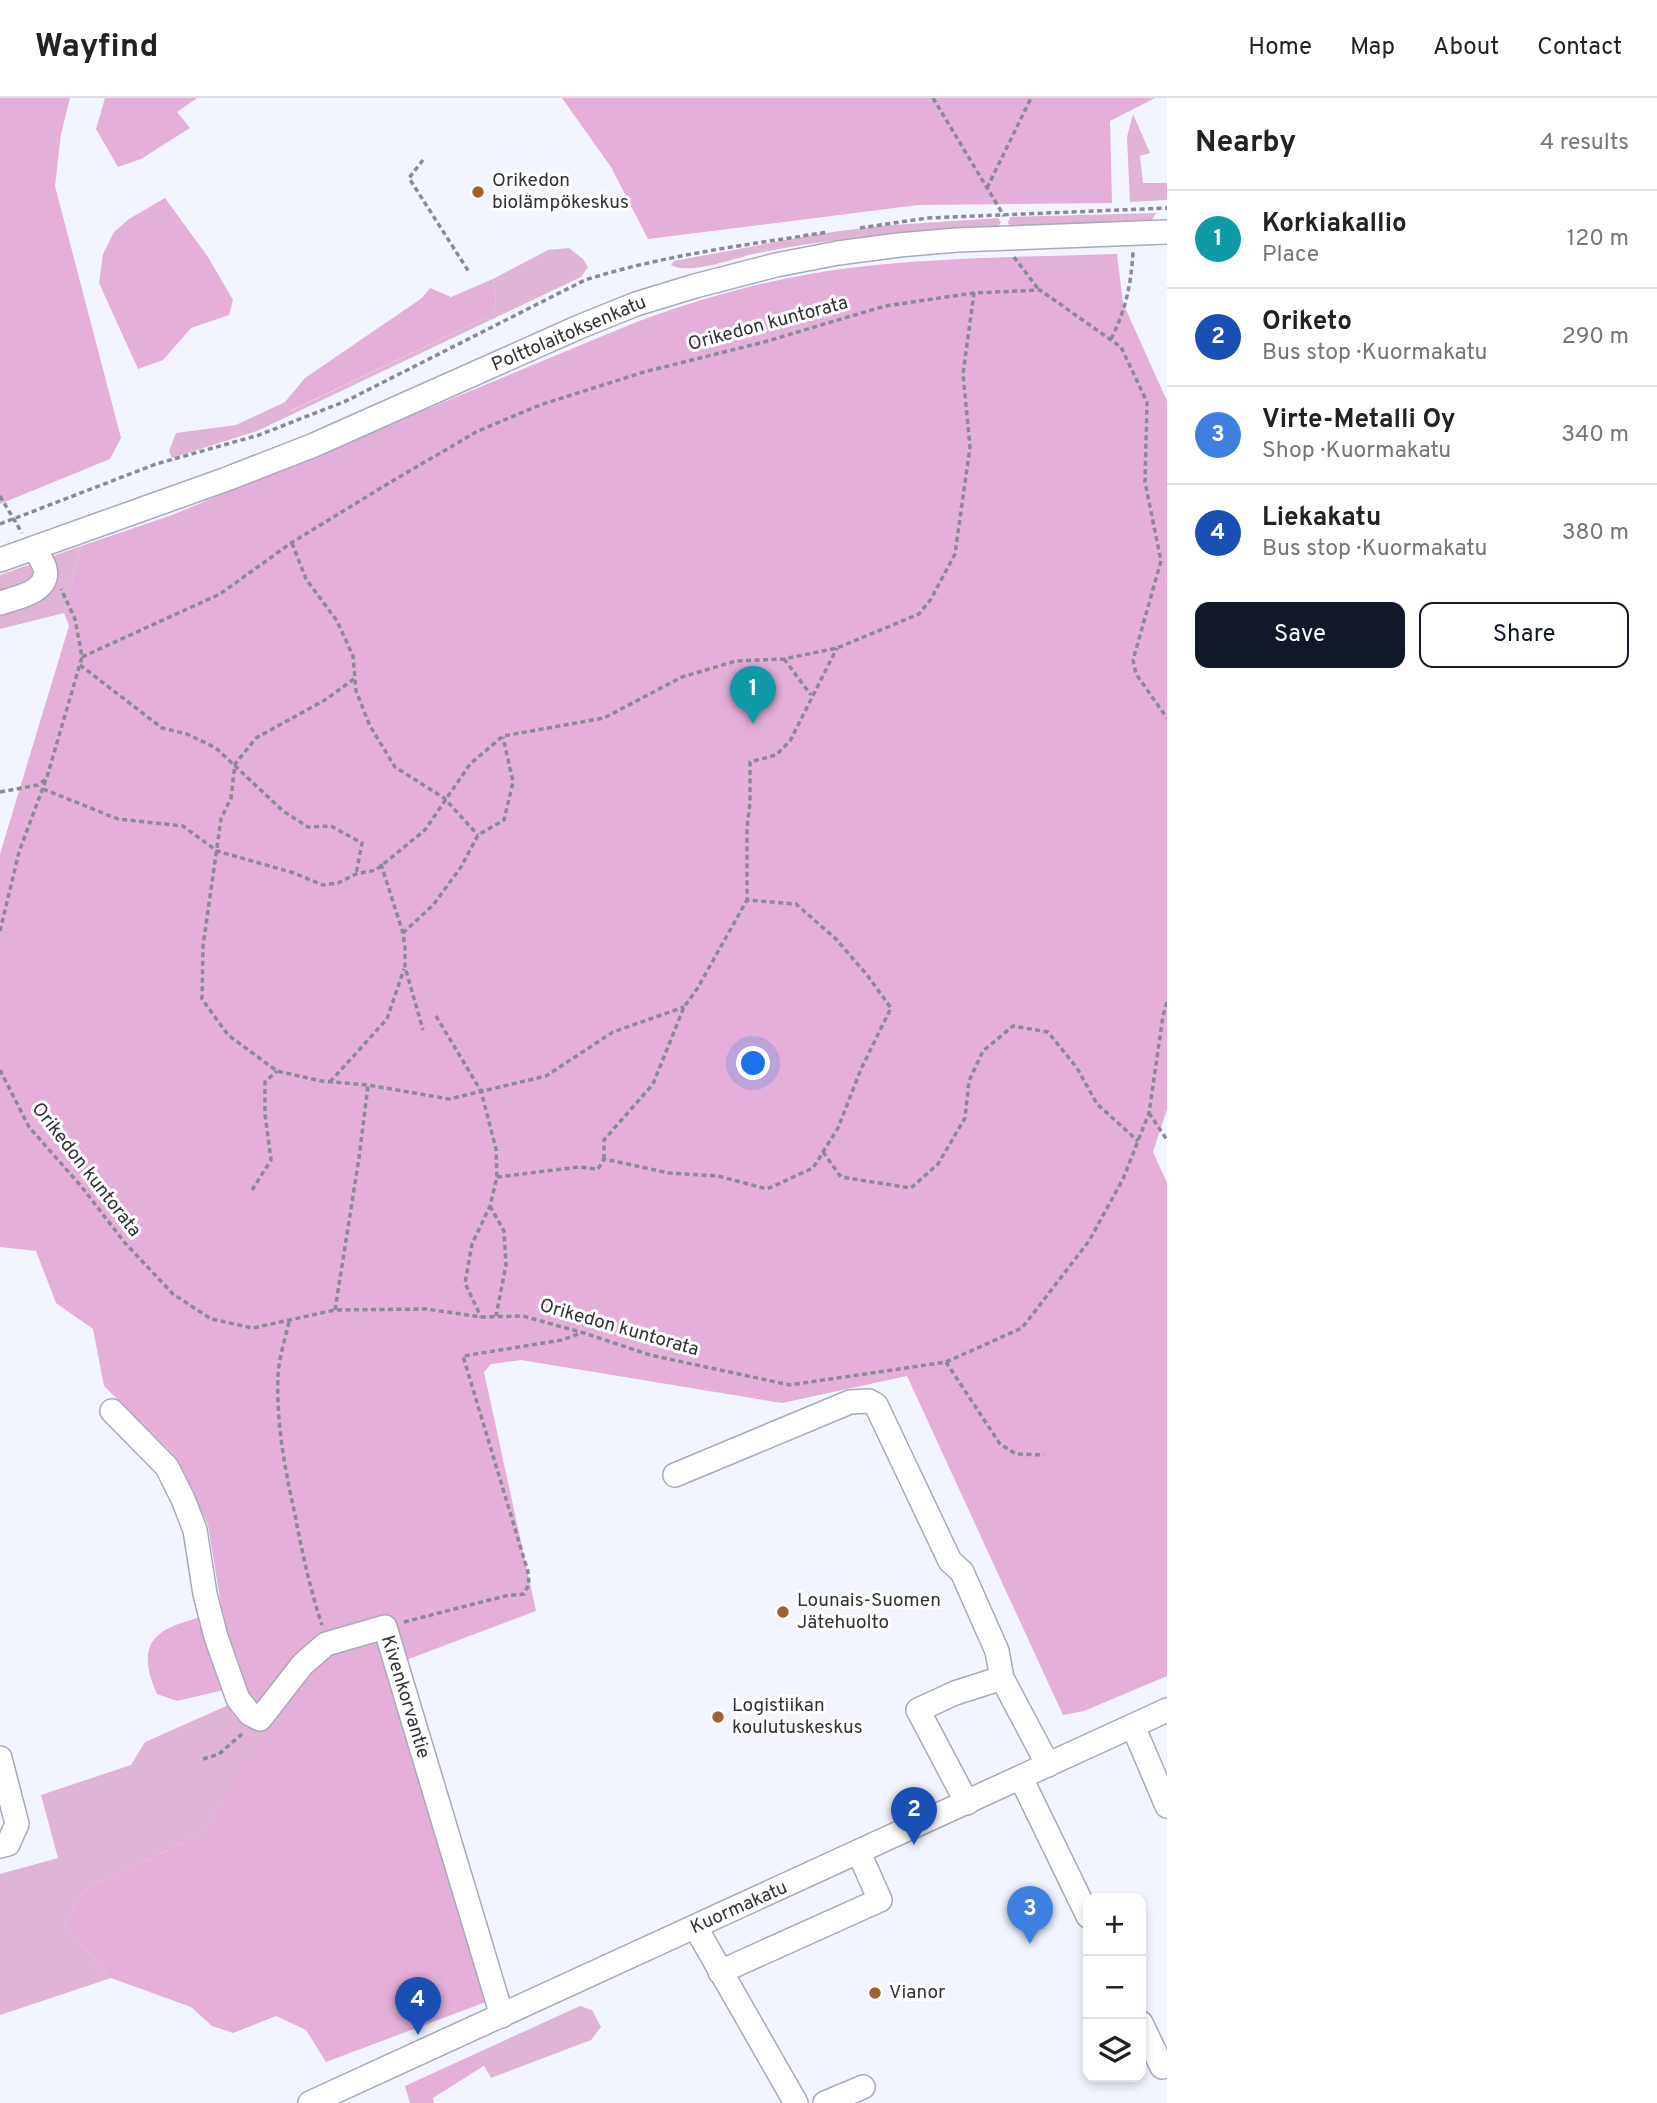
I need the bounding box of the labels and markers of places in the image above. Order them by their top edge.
place label: Orikedon biolämpökeskus [492,169,629,215]
marker: Orikedon biolämpökeskus [470,184,486,200]
pin: 1 [730,666,776,724]
place label: Lounais-Suomen Jätehuolto [797,1589,941,1635]
marker: Lounais-Suomen Jätehuolto [775,1604,791,1620]
place label: Logistiikan koulutuskeskus [732,1694,863,1740]
marker: Logistiikan koulutuskeskus [710,1709,726,1725]
pin: 2 [891,1787,937,1845]
pin: 3 [1007,1886,1053,1944]
pin: 4 [395,1977,441,2035]
place label: Vianor [889,1981,946,2005]
marker: Vianor [867,1985,883,2001]

